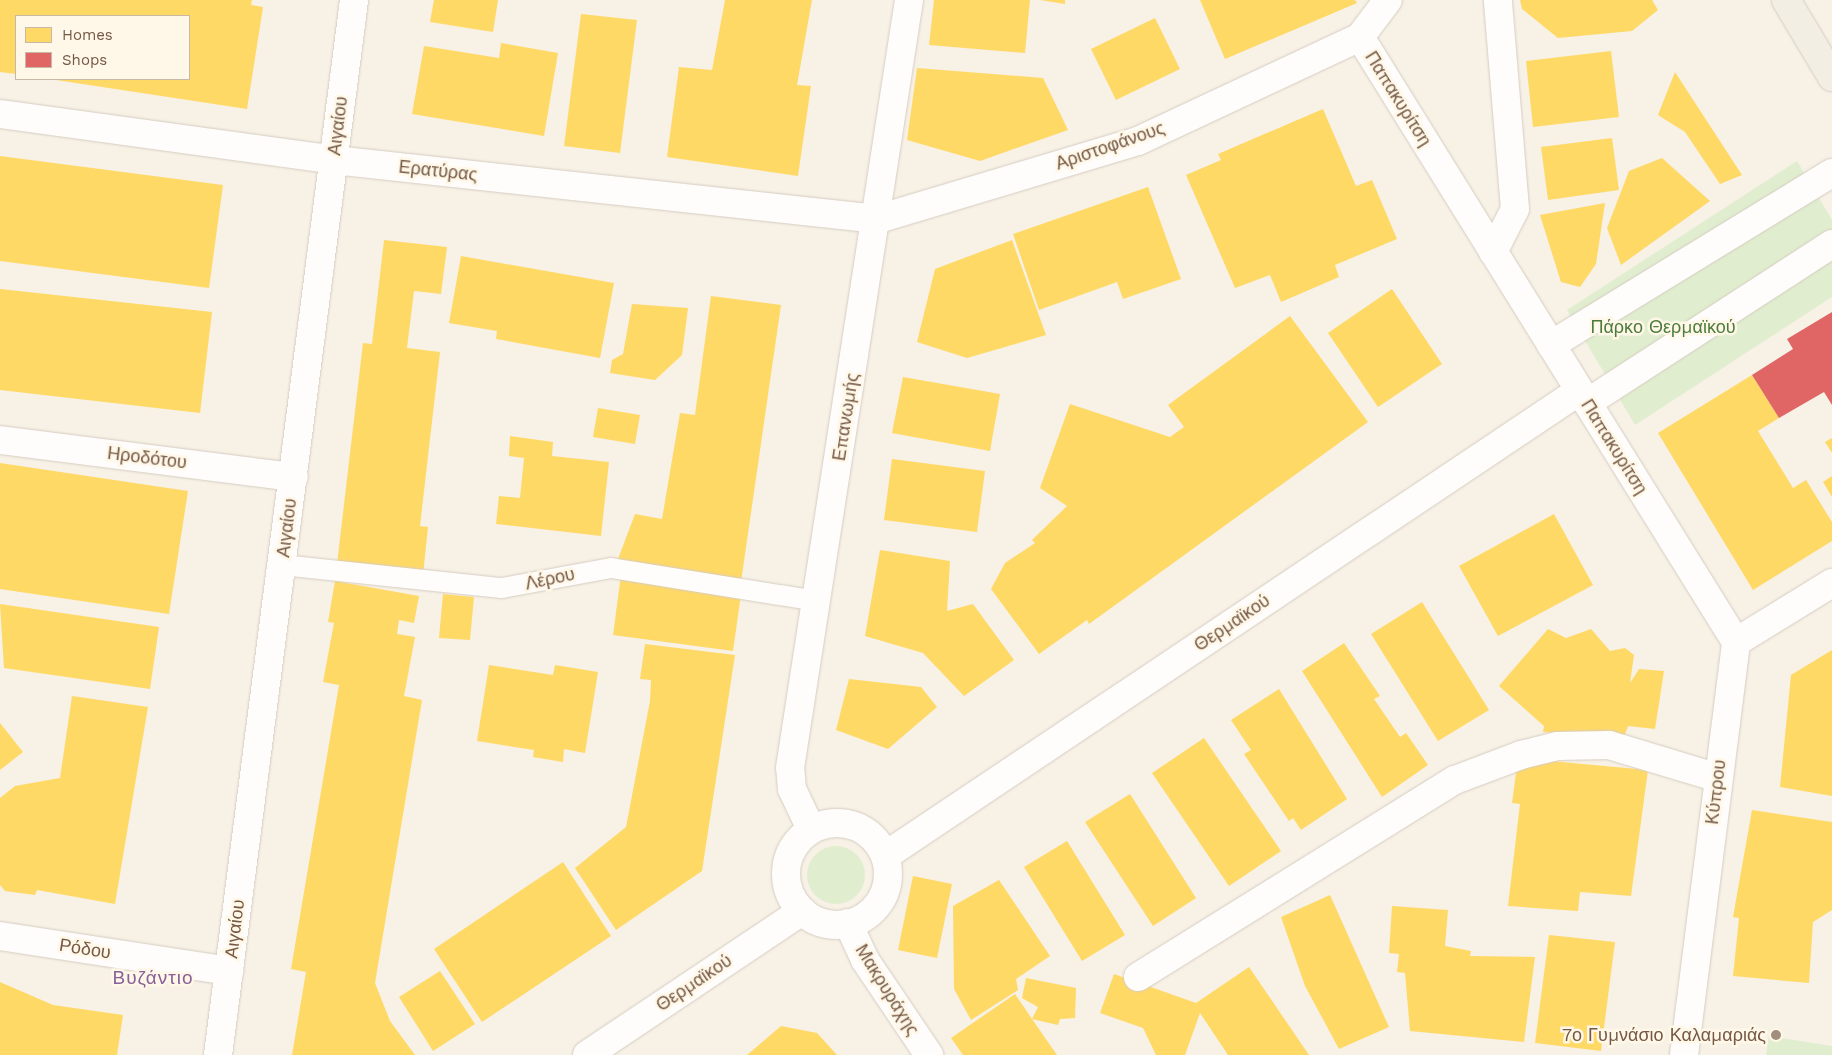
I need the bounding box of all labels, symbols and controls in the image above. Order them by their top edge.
legend [15,15,190,80]
text: Homes [62,26,113,44]
street label: Παπακυρίτση [1360,47,1436,151]
text: Shops [62,51,107,69]
street label: Αιγαίου [324,95,352,157]
street label: Αριστοφάνους [1053,117,1167,175]
street label: Ερατύρας [398,156,478,186]
park label: Πάρκο Θερμαϊκού [1590,316,1736,338]
street label: Επανωμής [828,372,864,462]
street label: Παπακυρίτση [1576,395,1652,499]
street label: Ηροδότου [106,442,188,474]
street label: Αιγαίου [273,497,301,559]
street label: Λέρου [523,563,577,595]
street label: Θερμαϊκού [1190,590,1274,656]
street label: Κύπρου [1701,758,1731,826]
street label: Αιγαίου [221,898,249,960]
street label: Ρόδου [58,934,112,964]
street label: Μακρυράχης [850,940,924,1040]
street label: Θερμαϊκού [652,950,736,1016]
district label: Βυζάντιο [112,967,194,989]
place label: 7ο Γυμνάσιο Καλαμαριάς [1562,1024,1766,1046]
marker: 7ο Γυμνάσιο Καλαμαριάς [1770,1029,1782,1041]

